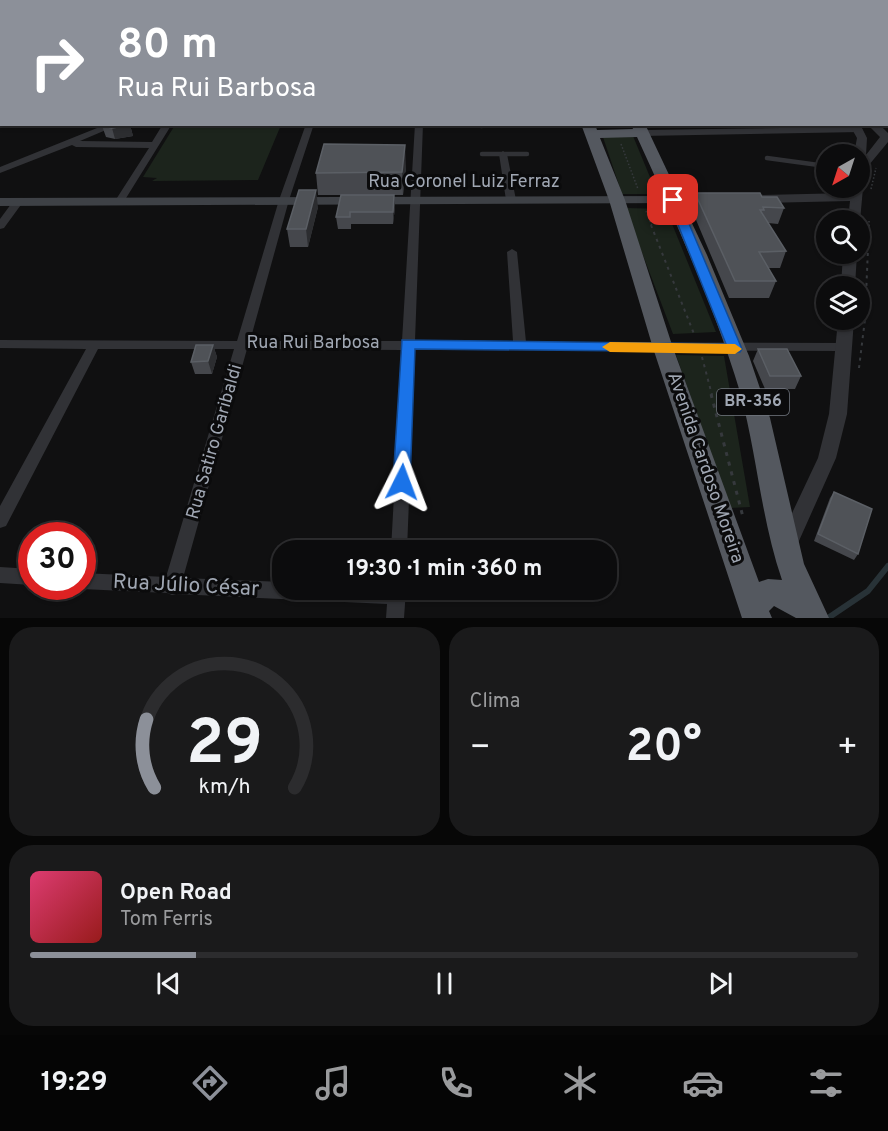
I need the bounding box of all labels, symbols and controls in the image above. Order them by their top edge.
text: 80 m [117,20,218,73]
icon: right [18,24,96,102]
text: Rua Rui Barbosa [117,72,316,106]
north arrow [816,144,870,198]
map controls [816,144,870,330]
street label: Rua Coronel Luiz Ferraz [368,171,560,194]
pin [647,174,698,225]
icon: arrive [656,183,689,216]
button: search [816,210,870,264]
button: layers [816,276,870,330]
street label: Rua Rui Barbosa [247,332,379,355]
street label: Rua Satiro Garibaldi [182,362,248,522]
street label: Avenida Cardoso Moreira [661,369,749,567]
road number: BR-356 [717,389,789,415]
position arrow [370,450,434,514]
speed limit sign: 30 [18,522,96,600]
text: 19:30 · 1 min · 360 m [347,556,542,583]
street label: Rua Júlio César [112,569,260,603]
text: Clima [470,689,520,715]
text: 29 [186,707,262,786]
text: 20° [626,720,702,777]
text: − [470,728,491,770]
text: + [837,728,858,770]
text: km/h [198,775,250,802]
text: Open Road [120,880,232,907]
text: Tom Ferris [120,907,213,933]
icon: previous [152,967,185,1000]
icon: pause [428,967,461,1000]
icon: next [704,967,737,1000]
icon: directions [189,1062,231,1104]
icon: music [312,1062,354,1104]
icon: phone [435,1062,477,1104]
icon: climate [559,1062,601,1104]
icon: car [682,1062,724,1104]
icon: filters [805,1062,847,1104]
text: 19:29 [41,1066,108,1100]

